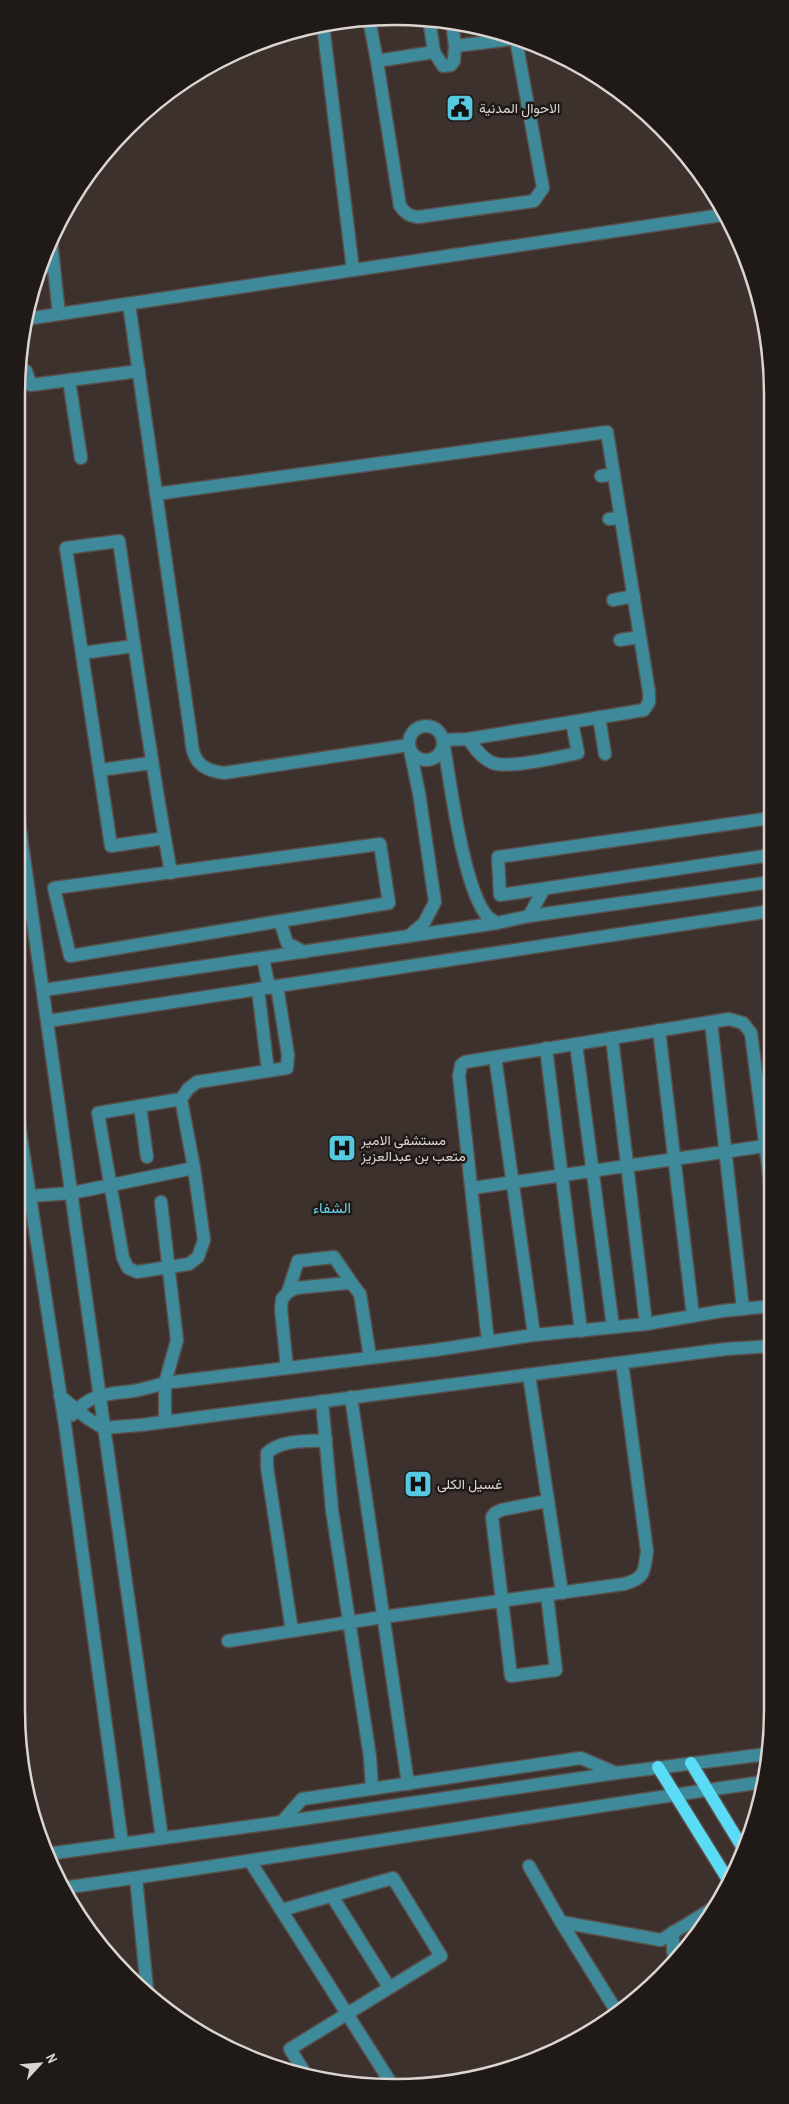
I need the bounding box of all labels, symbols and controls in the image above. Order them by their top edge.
public building icon: الاحوال المدنية [445,93,475,123]
place label: الاحوال المدنية [479,99,560,118]
place label: مستشفى الامير متعب بن عبدالعزيز [360,1131,466,1165]
hospital icon: مستشفى الامير متعب بن عبدالعزيز [327,1133,357,1163]
district label: الشفاء [313,1197,351,1218]
hospital icon: غسيل الكلى [403,1469,433,1499]
place label: غسيل الكلى [437,1475,502,1493]
north arrow [15,2039,65,2089]
text: N [42,2051,62,2066]

